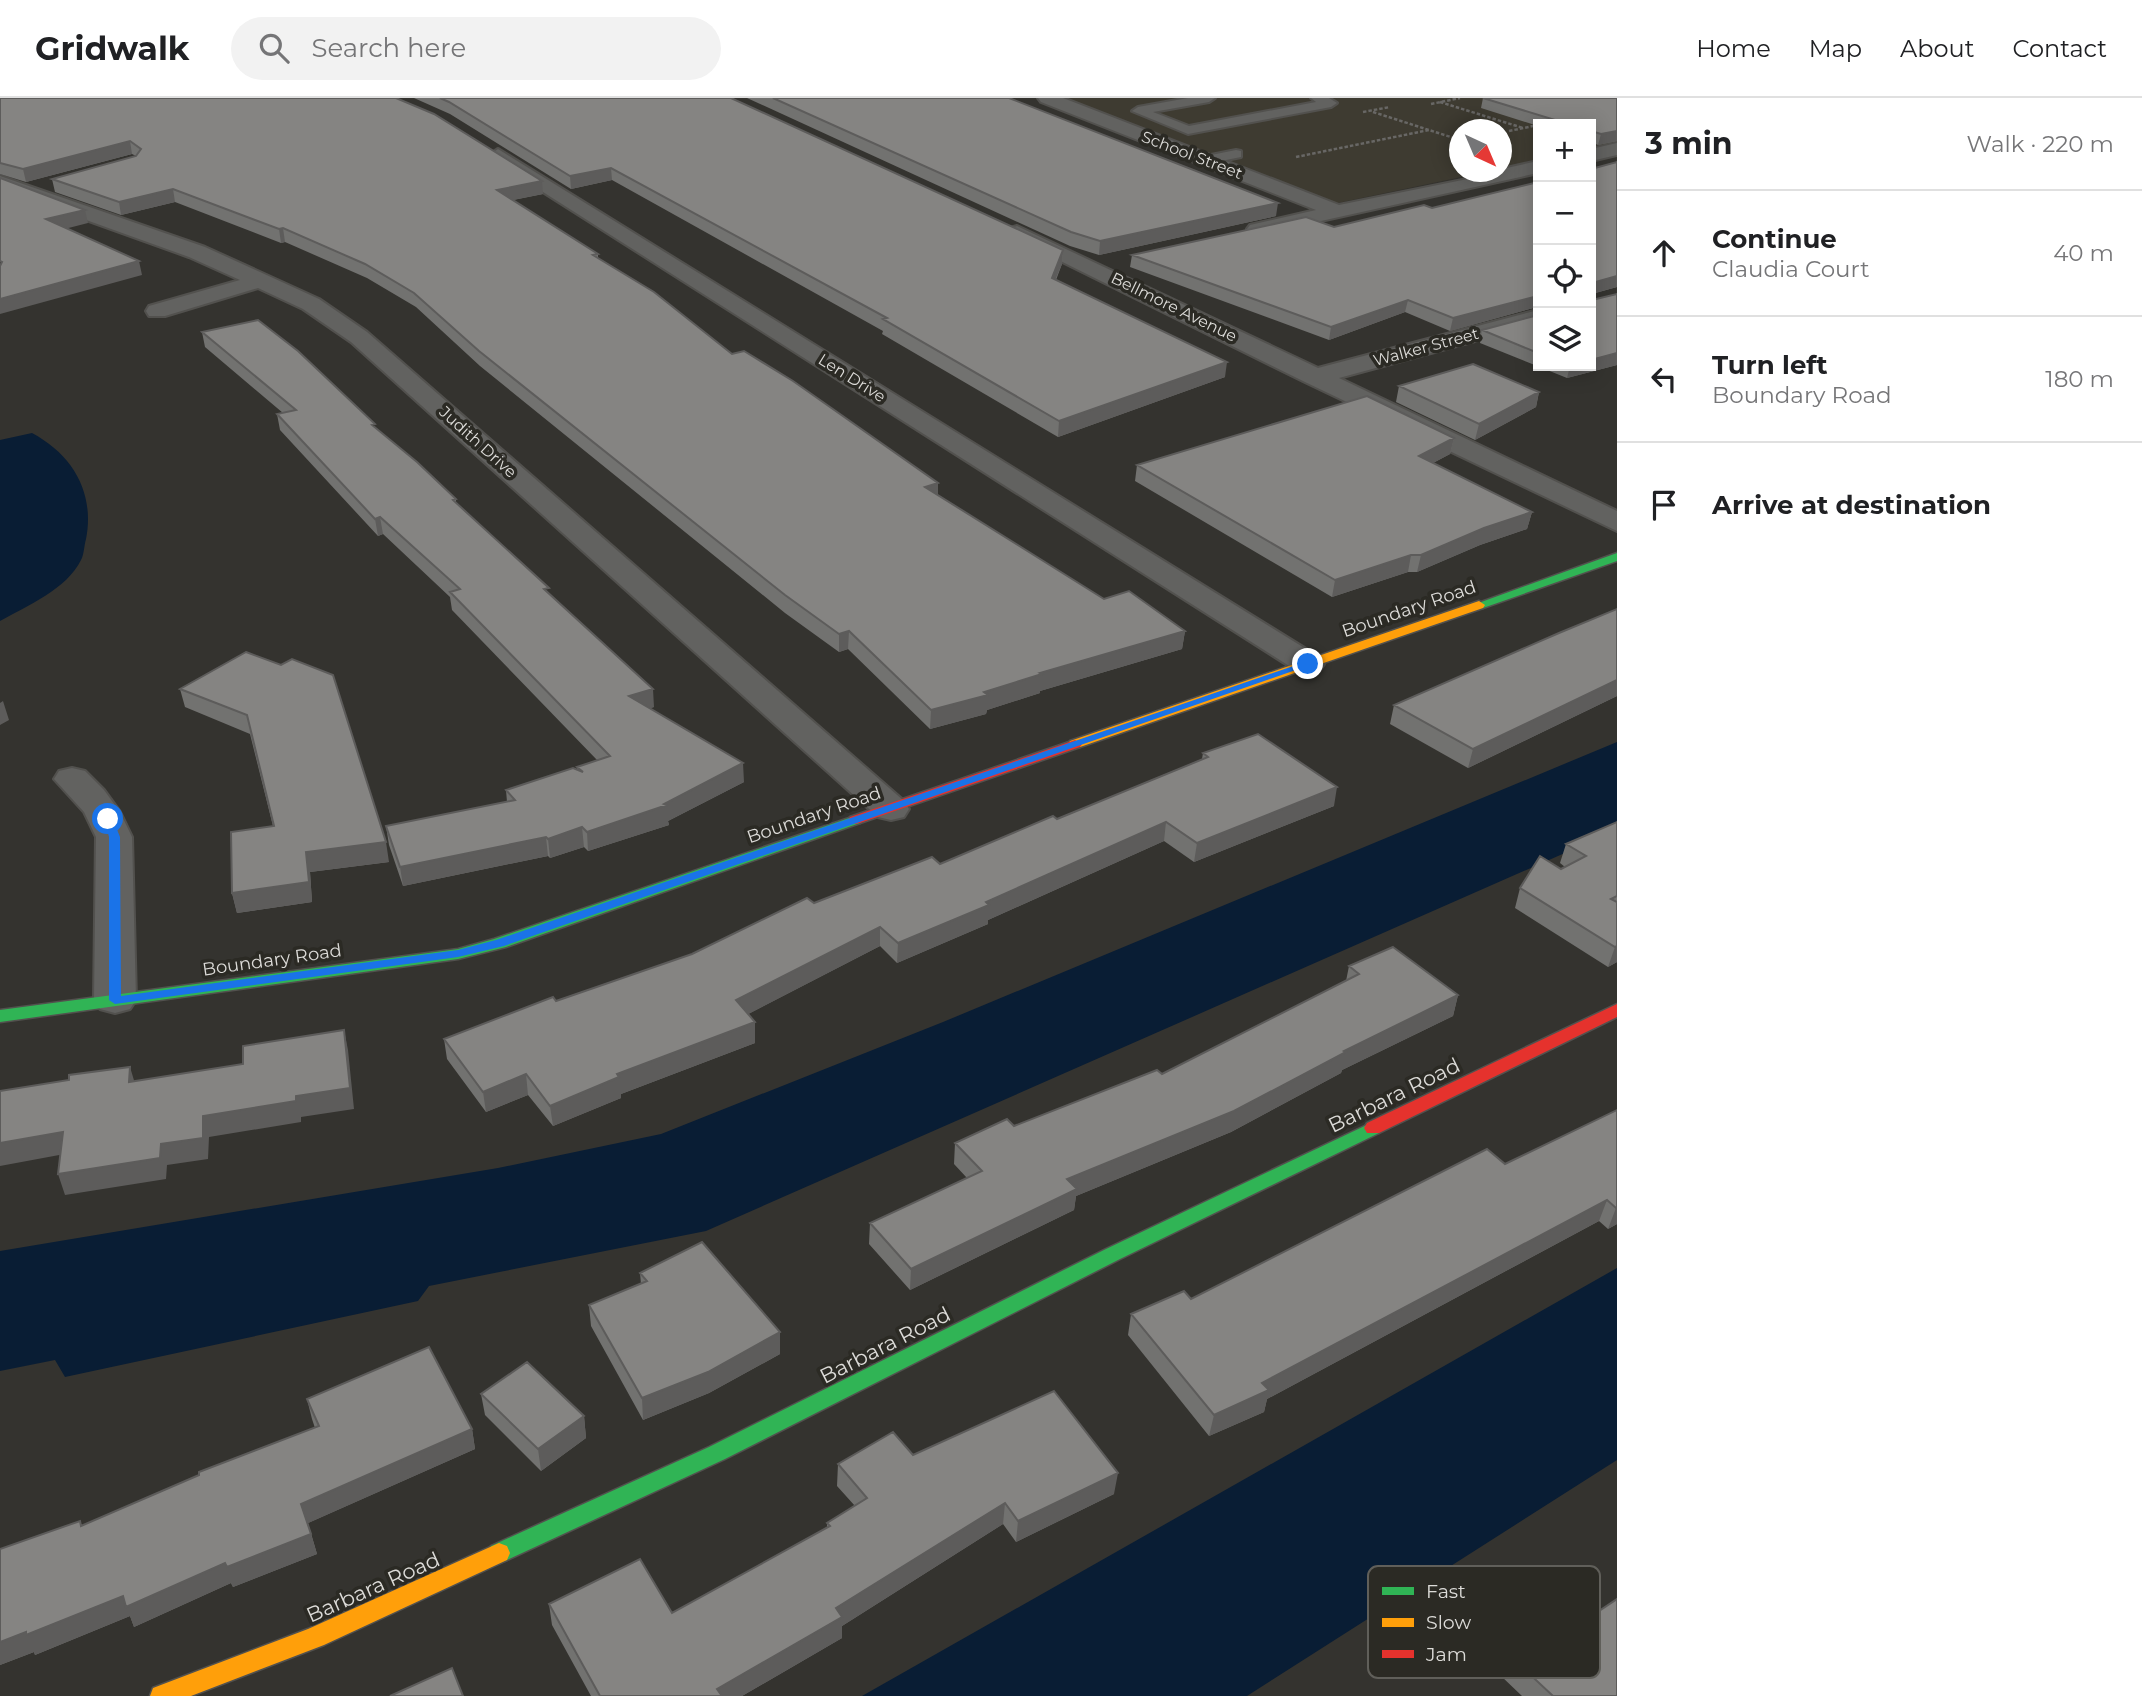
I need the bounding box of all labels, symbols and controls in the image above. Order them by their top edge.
search box [231,17,721,80]
text: Gridwalk [35,28,189,68]
icon: search [255,29,293,67]
text: Search here [311,32,466,64]
text: Home [1696,34,1771,63]
text: Map [1809,34,1862,63]
text: About [1900,34,1974,63]
text: Contact [2012,34,2107,63]
north arrow [1449,119,1512,182]
map controls [1533,119,1596,371]
button: + [1533,119,1596,182]
text: 3 min [1645,125,1732,162]
street label: School Street [1139,127,1246,183]
text: Walk · 220 m [1967,130,2114,158]
button: − [1533,182,1596,245]
text: Continue [1712,223,1837,255]
icon: ahead [1645,234,1683,272]
text: 40 m [2053,239,2114,267]
button: locate [1533,245,1596,308]
text: Claudia Court [1712,255,1869,283]
street label: Bellmore Avenue [1108,268,1240,346]
button: layers [1533,308,1596,371]
street label: Walker Street [1371,324,1481,370]
text: Turn left [1712,349,1828,381]
street label: Len Drive [815,350,889,406]
icon: left [1645,360,1683,398]
text: 180 m [2045,365,2114,393]
text: Boundary Road [1712,381,1892,409]
street label: Judith Drive [435,402,520,482]
icon: arrive [1645,486,1683,524]
text: Arrive at destination [1712,489,1991,521]
street label: Boundary Road [1339,576,1479,642]
route end [1292,648,1323,679]
street label: Boundary Road [744,782,884,848]
route start [92,803,123,834]
street label: Boundary Road [201,939,343,981]
street label: Barbara Road [1324,1052,1464,1138]
street label: Barbara Road [815,1301,955,1389]
street label: Barbara Road [302,1546,444,1628]
legend [1368,1566,1600,1678]
text: Fast [1426,1580,1466,1603]
text: Slow [1426,1611,1471,1634]
text: Jam [1425,1643,1467,1666]

